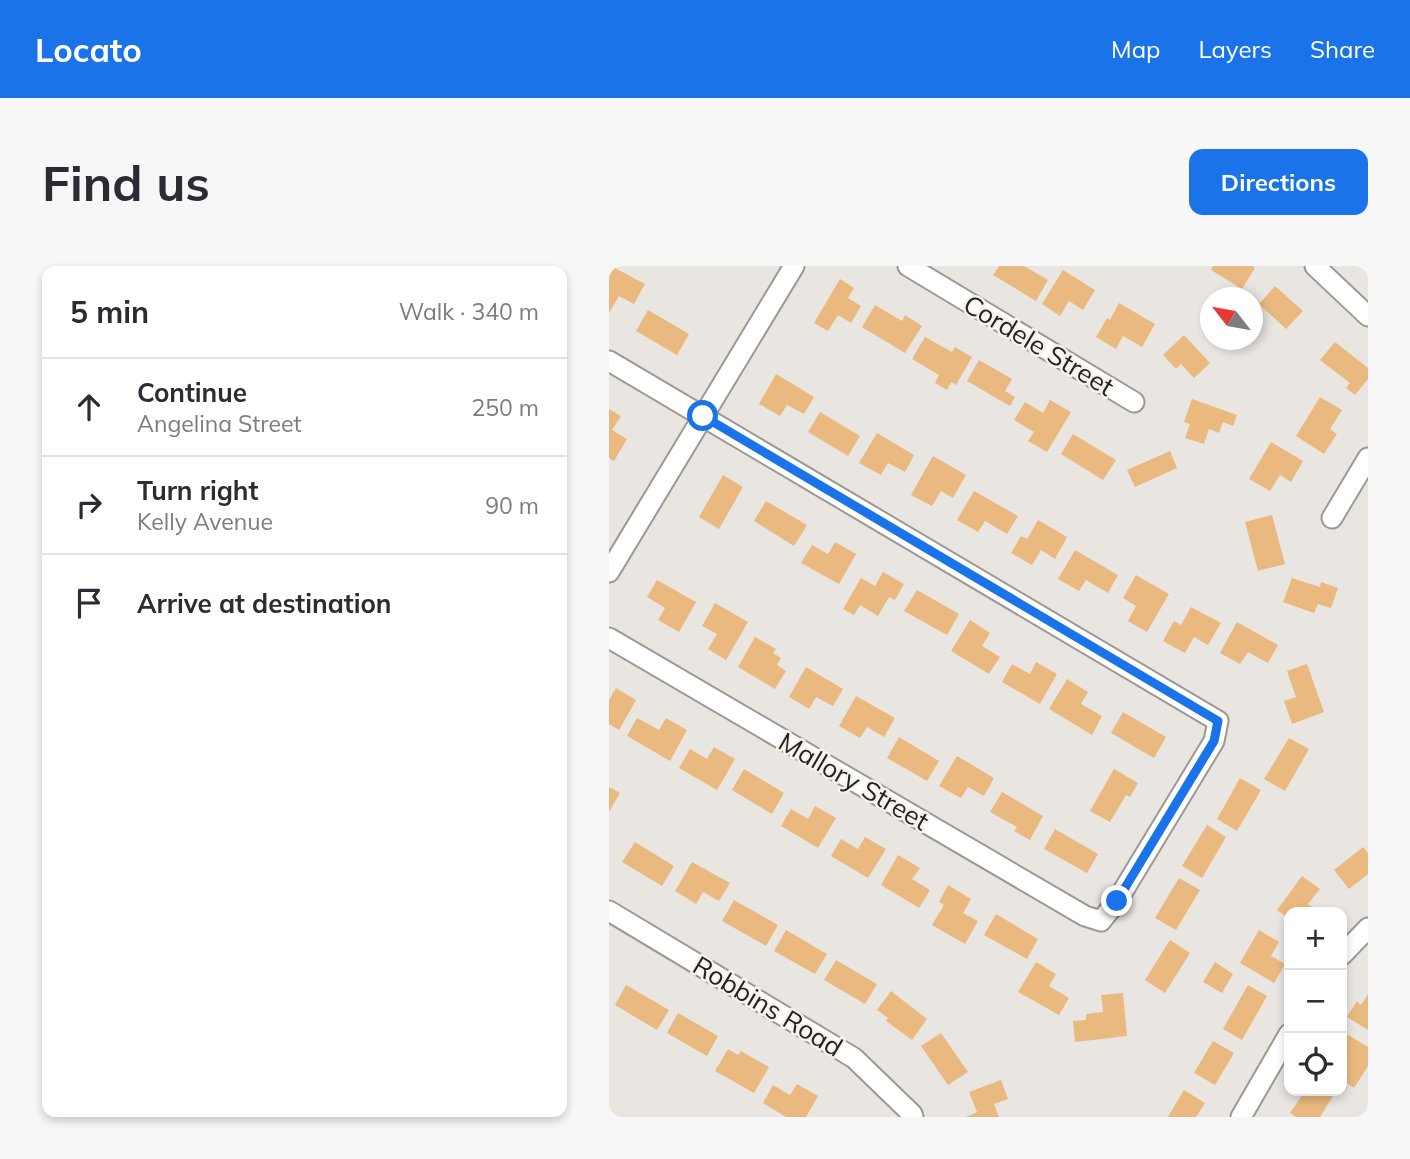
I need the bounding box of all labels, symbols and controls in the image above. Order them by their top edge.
text: Locato [35,29,142,70]
text: Map [1111,34,1160,64]
text: Layers [1198,34,1272,64]
text: Share [1310,34,1375,64]
button: Directions [1189,149,1368,215]
text: Find us [42,152,210,213]
street label: Cordele Street [958,287,1120,403]
north arrow [1200,287,1263,350]
text: 5 min [70,293,149,331]
text: Walk · 340 m [399,297,539,326]
text: Continue [137,376,247,409]
icon: ahead [70,388,108,426]
text: 250 m [471,393,539,422]
route start [687,400,718,431]
text: Angelina Street [137,409,302,438]
text: Turn right [137,474,258,507]
icon: right [70,486,108,524]
text: 90 m [485,491,539,520]
text: Kelly Avenue [137,507,273,536]
icon: arrive [70,584,108,622]
text: Arrive at destination [137,587,392,620]
street label: Mallory Street [773,725,935,837]
route end [1101,885,1132,916]
map controls [1284,907,1347,1096]
button: + [1284,907,1347,970]
street label: Robbins Road [687,948,849,1064]
button: − [1284,970,1347,1033]
button: locate [1284,1033,1347,1096]

